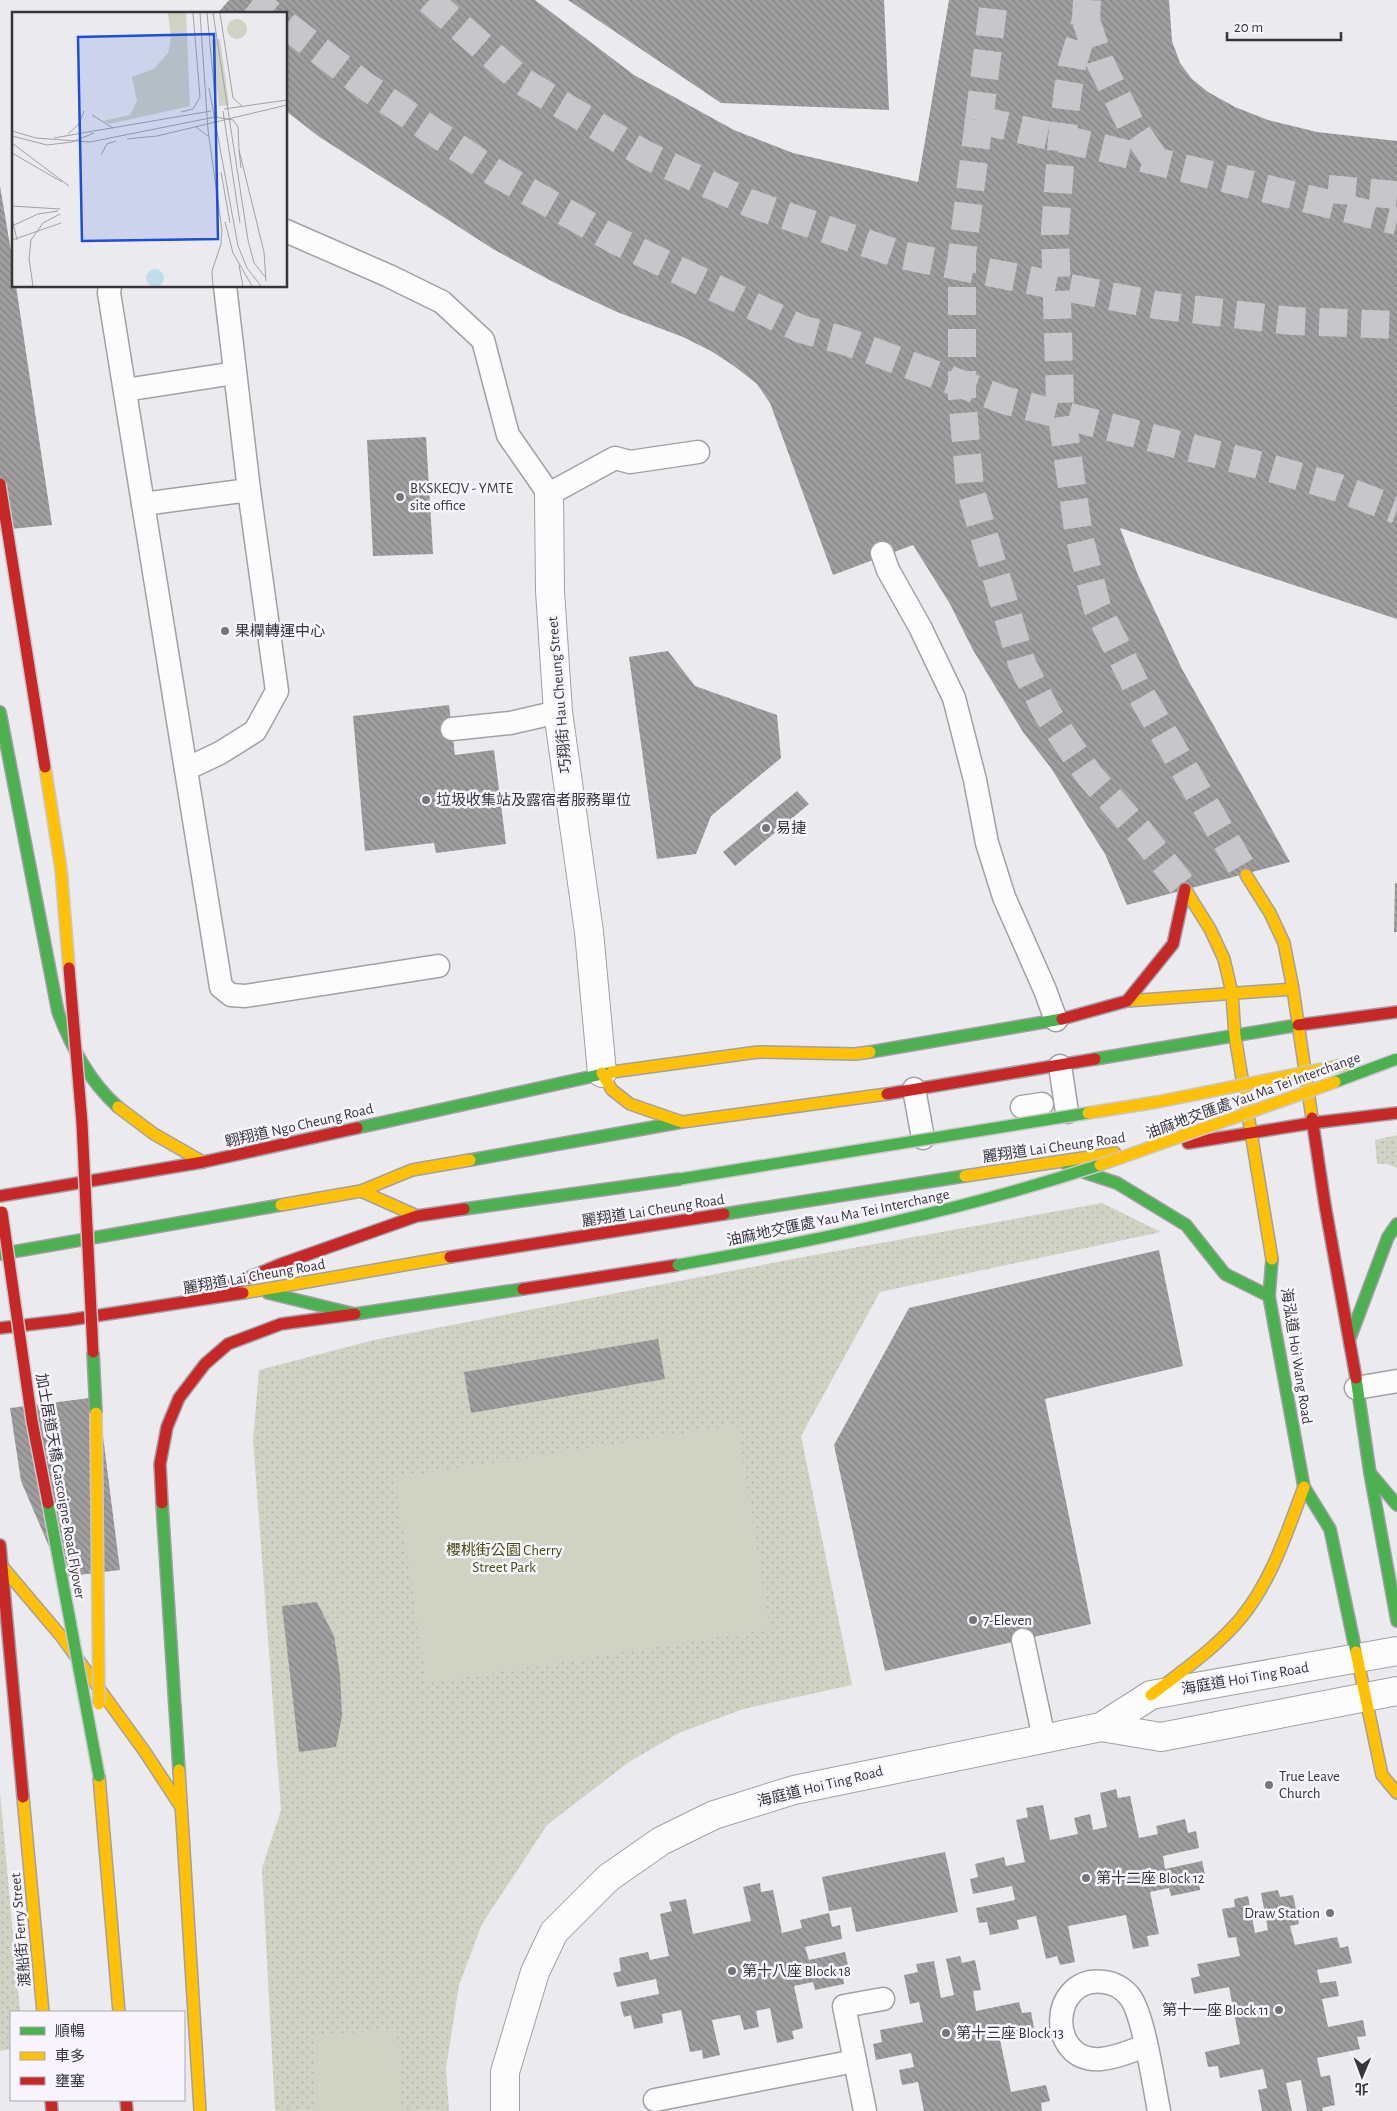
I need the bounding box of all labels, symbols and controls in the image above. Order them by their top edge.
scale bar [1227,10,1341,42]
inset map [12,12,288,288]
text: 20 m [1234,20,1263,35]
place label: BKSKECJV - YMTE site office [410,481,513,513]
marker: BKSKECJV - YMTE site office [394,491,406,503]
street label: 巧翔街 Hau Cheung Street [544,616,574,774]
place label: 果欄轉運中心 [235,622,325,639]
marker: 果欄轉運中心 [219,625,231,637]
place label: 垃圾收集站及露宿者服務單位 [436,791,631,808]
marker: 垃圾收集站及露宿者服務單位 [420,794,432,806]
place label: 易捷 [776,820,806,836]
marker: 易捷 [760,822,772,834]
street label: 油麻地交匯處 Yau Ma Tei Interchange [1144,1049,1363,1141]
street label: 翺翔道 Ngo Cheung Road [223,1100,375,1150]
street label: 麗翔道 Lai Cheung Road [982,1129,1127,1165]
street label: 油麻地交匯處 Yau Ma Tei Interchange [725,1186,951,1248]
street label: 麗翔道 Lai Cheung Road [581,1191,726,1229]
street label: 麗翔道 Lai Cheung Road [182,1256,327,1296]
street label: 海泓道 Hoi Wang Road [1278,1287,1316,1425]
street label: 加士居道天橋 Gascoigne Road Flyover [33,1372,89,1600]
park label: 櫻桃街公園 Cherry Street Park [446,1542,563,1575]
place label: 7-Eleven [983,1613,1032,1628]
marker: 7-Eleven [967,1614,979,1626]
street label: 海庭道 Hoi Ting Road [1180,1659,1310,1697]
street label: 海庭道 Hoi Ting Road [755,1763,885,1809]
place label: True Leave Church [1279,1769,1340,1801]
marker: True Leave Church [1263,1779,1275,1791]
place label: 第十二座 Block 12 [1096,1870,1205,1886]
street label: 渡船街 Ferry Street [7,1872,33,1988]
marker: 第十二座 Block 12 [1080,1872,1092,1884]
place label: Draw Station [1244,1906,1320,1921]
marker: Draw Station [1324,1907,1336,1919]
place label: 第十八座 Block 18 [742,1963,851,1979]
marker: 第十八座 Block 18 [726,1965,738,1977]
place label: 第十一座 Block 11 [1162,2002,1269,2018]
marker: 第十一座 Block 11 [1273,2004,1285,2016]
legend [10,2011,185,2101]
text: 順暢 [55,2023,85,2039]
place label: 第十三座 Block 13 [956,2025,1064,2041]
marker: 第十三座 Block 13 [940,2027,952,2039]
text: 車多 [55,2048,85,2064]
north arrow [1337,2051,1387,2101]
text: 壅塞 [55,2073,85,2089]
text: 北 [1355,2081,1369,2096]

